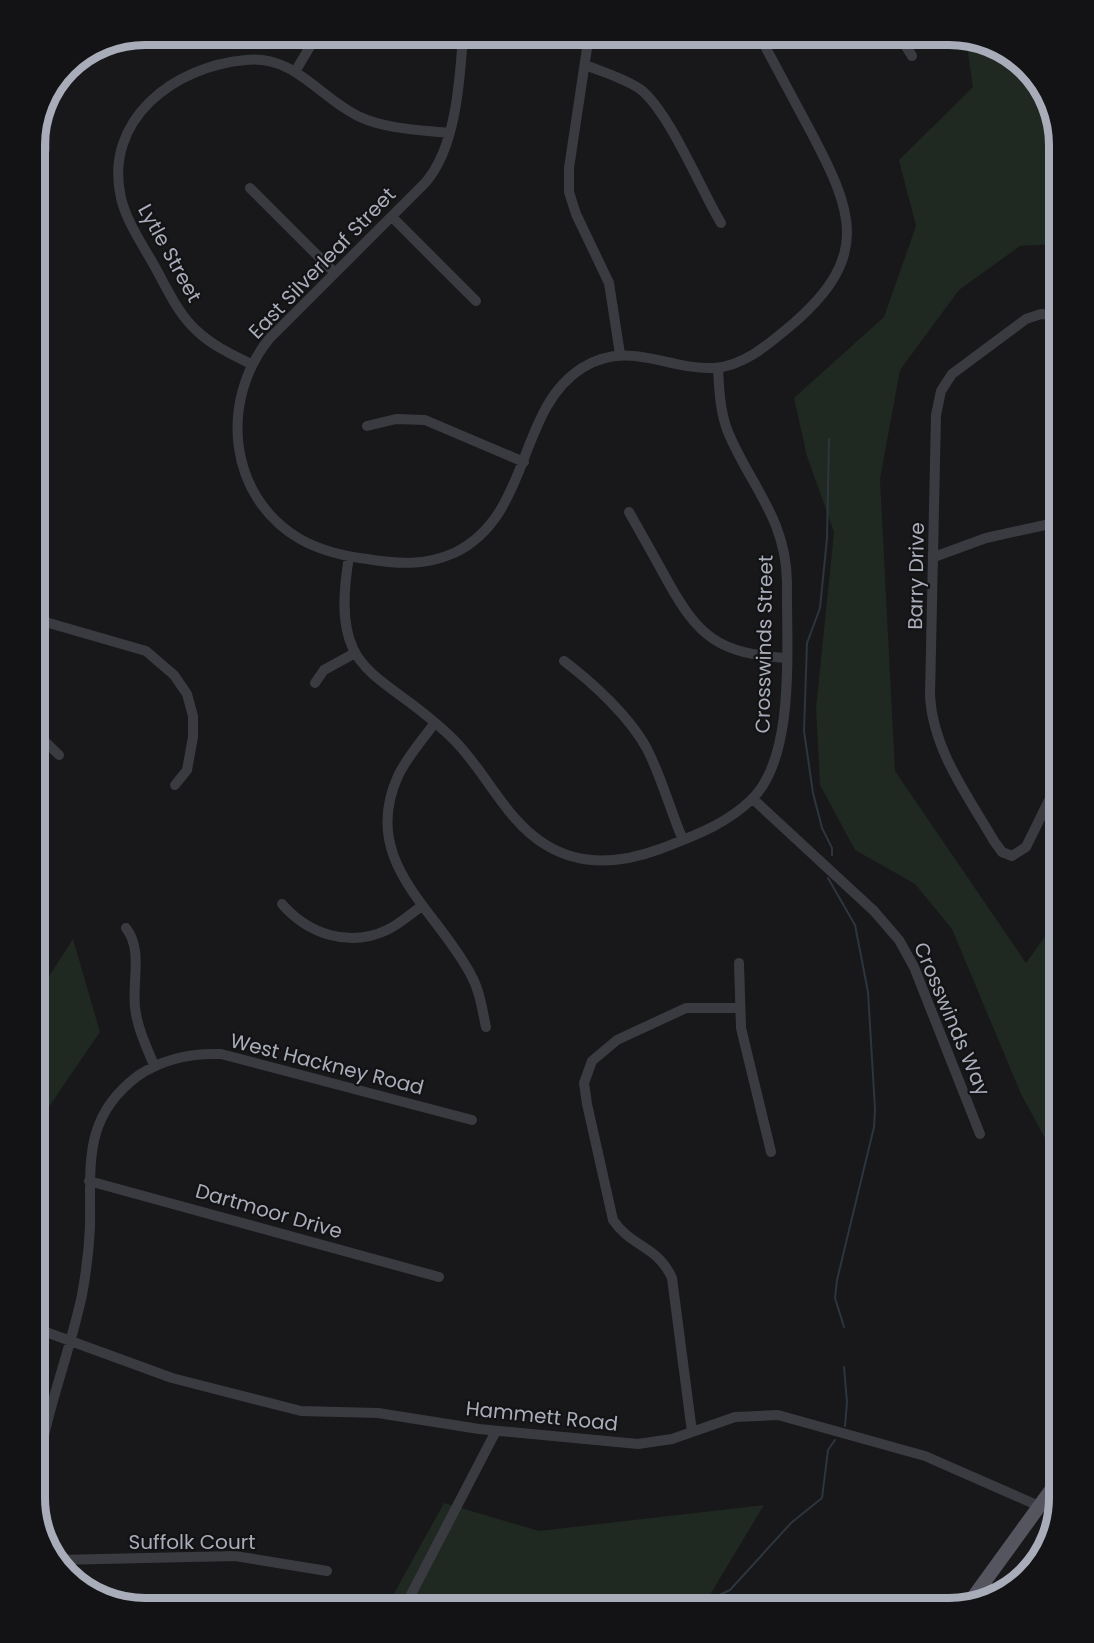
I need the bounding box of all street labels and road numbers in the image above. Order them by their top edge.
street label: East Silverleaf Street [242,181,402,345]
street label: Lytle Street [131,199,209,307]
street label: Barry Drive [901,522,931,630]
street label: Crosswinds Street [748,554,780,734]
street label: Crosswinds Way [907,938,997,1100]
street label: West Hackney Road [227,1026,427,1102]
street label: Dartmoor Drive [192,1177,346,1245]
street label: Hammett Road [465,1394,619,1438]
street label: Suffolk Court [129,1528,255,1556]

